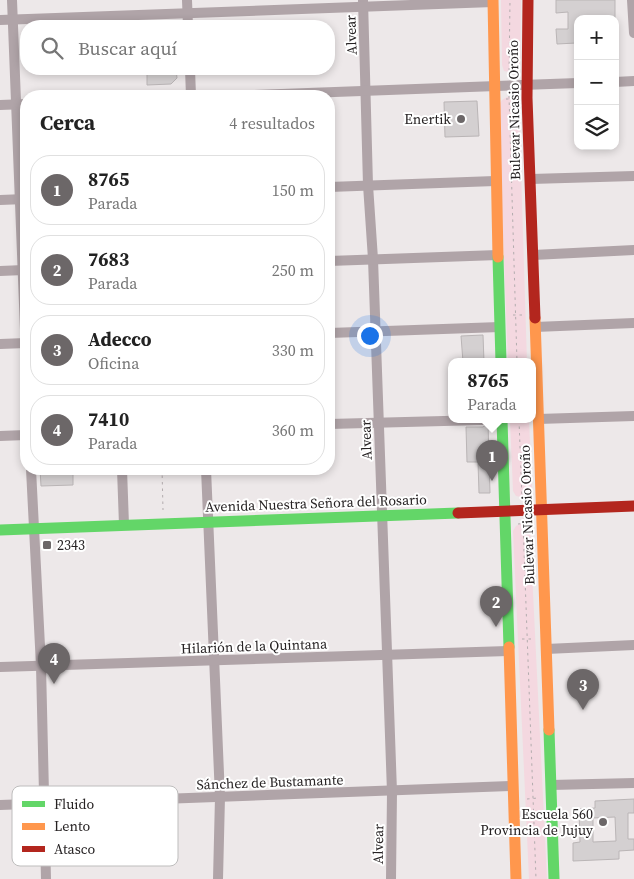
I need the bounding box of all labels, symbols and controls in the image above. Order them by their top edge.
street label: Alvear [340,15,362,55]
map controls [574,15,619,150]
button: + [574,15,619,60]
search box [20,20,335,75]
icon: search [38,34,66,62]
text: Buscar aquí [78,35,177,61]
street label: Bulevar Nicasio Oroño [503,39,525,180]
button: − [574,60,619,105]
button: layers [574,105,619,150]
text: Cerca [40,108,95,137]
place label: Enertik [404,109,451,129]
text: 4 resultados [229,112,315,134]
marker: Enertik [455,113,467,125]
text: 8765 [88,166,129,192]
text: 1 [53,179,61,201]
text: 150 m [272,179,314,201]
text: Parada [88,192,137,214]
text: 7683 [88,246,129,272]
text: 2 [53,259,61,281]
text: 250 m [272,259,314,281]
text: Parada [88,272,137,294]
your location [357,323,383,349]
text: Adecco [88,326,152,352]
text: 3 [53,339,61,361]
text: 330 m [272,339,314,361]
text: Oficina [88,352,139,374]
popup [448,358,536,423]
text: 8765 [467,367,509,393]
text: Parada [467,393,517,415]
text: 7410 [88,406,129,432]
text: 4 [53,419,61,441]
text: 360 m [272,419,314,441]
street label: Alvear [355,420,377,460]
text: Parada [88,432,137,454]
pin: 1 [476,440,508,481]
street label: Bulevar Nicasio Oroño [515,444,539,585]
street label: Avenida Nuestra Señora del Rosario [205,489,427,517]
place label: 2343 [57,535,85,555]
marker: 2343 [41,539,53,551]
pin: 2 [480,586,512,627]
street label: Hilarión de la Quintana [180,633,328,659]
pin: 4 [38,643,70,684]
pin: 3 [567,669,599,710]
street label: Sánchez de Bustamante [196,769,344,795]
legend [12,786,178,866]
text: Fluido [54,794,94,814]
place label: Escuela 560 Provincia de Jujuy [480,804,594,840]
text: Lento [54,816,90,836]
marker: Escuela 560 Provincia de Jujuy [597,816,609,828]
street label: Alvear [368,824,388,864]
text: Atasco [54,839,96,859]

